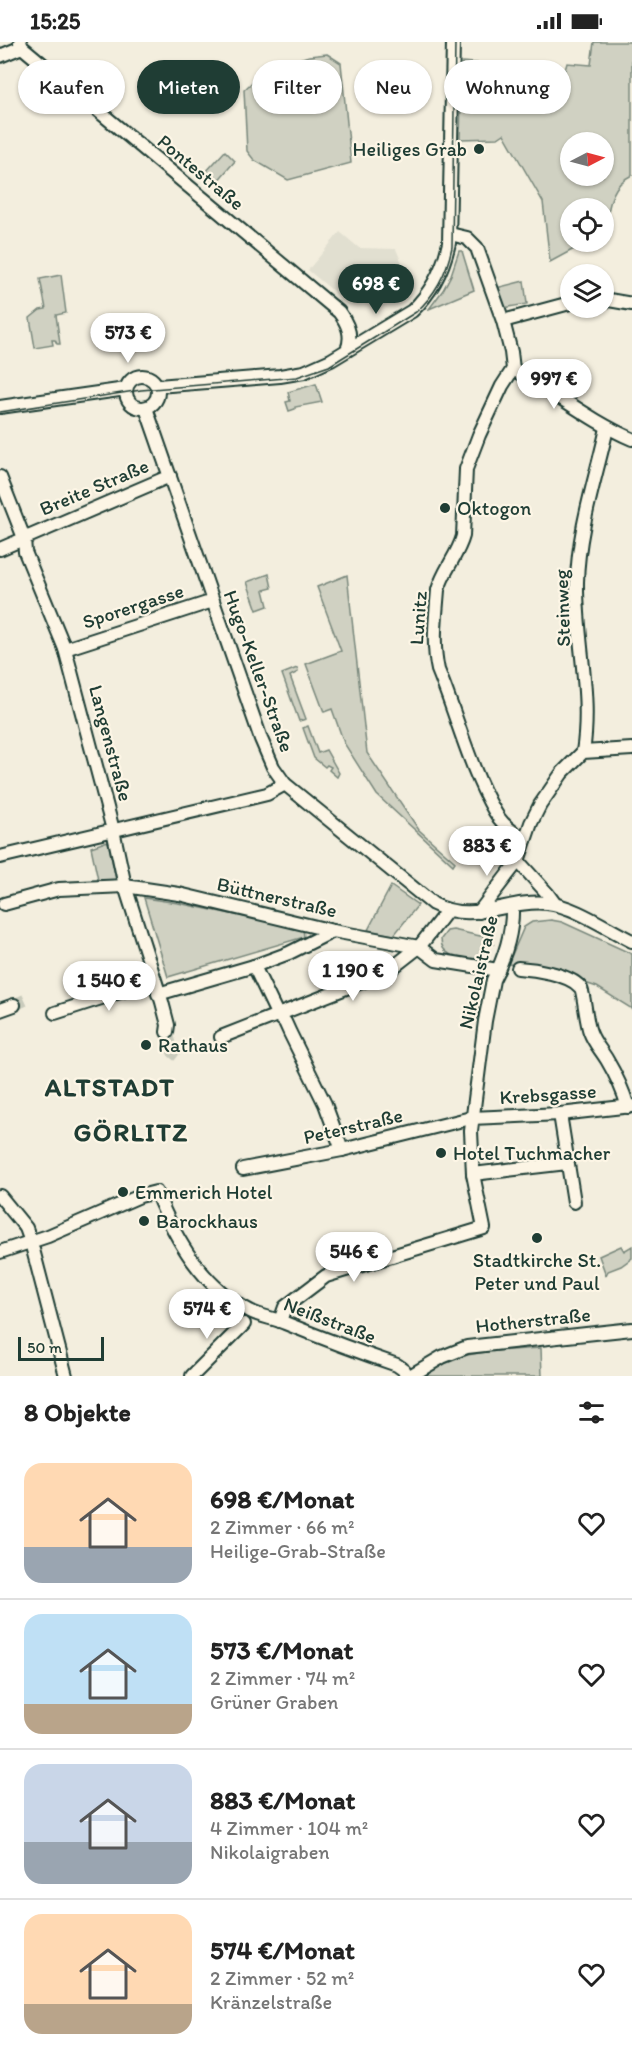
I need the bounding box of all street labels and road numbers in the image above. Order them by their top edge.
street label: Pontestraße [153,129,249,215]
street label: Breite Straße [36,453,152,521]
street label: Steinweg [549,568,575,647]
street label: Sporergasse [79,578,187,634]
street label: Hugo-Keller-Straße [219,587,299,755]
street label: Lunitz [404,589,432,646]
street label: Langenstraße [84,682,138,804]
street label: Büttnerstraße [215,872,339,922]
street label: Nikolaistraße [453,913,503,1031]
street label: Krebsgasse [499,1079,597,1109]
street label: Peterstraße [301,1103,405,1149]
street label: Neißstraße [280,1291,380,1349]
street label: Hotherstraße [474,1302,592,1338]

